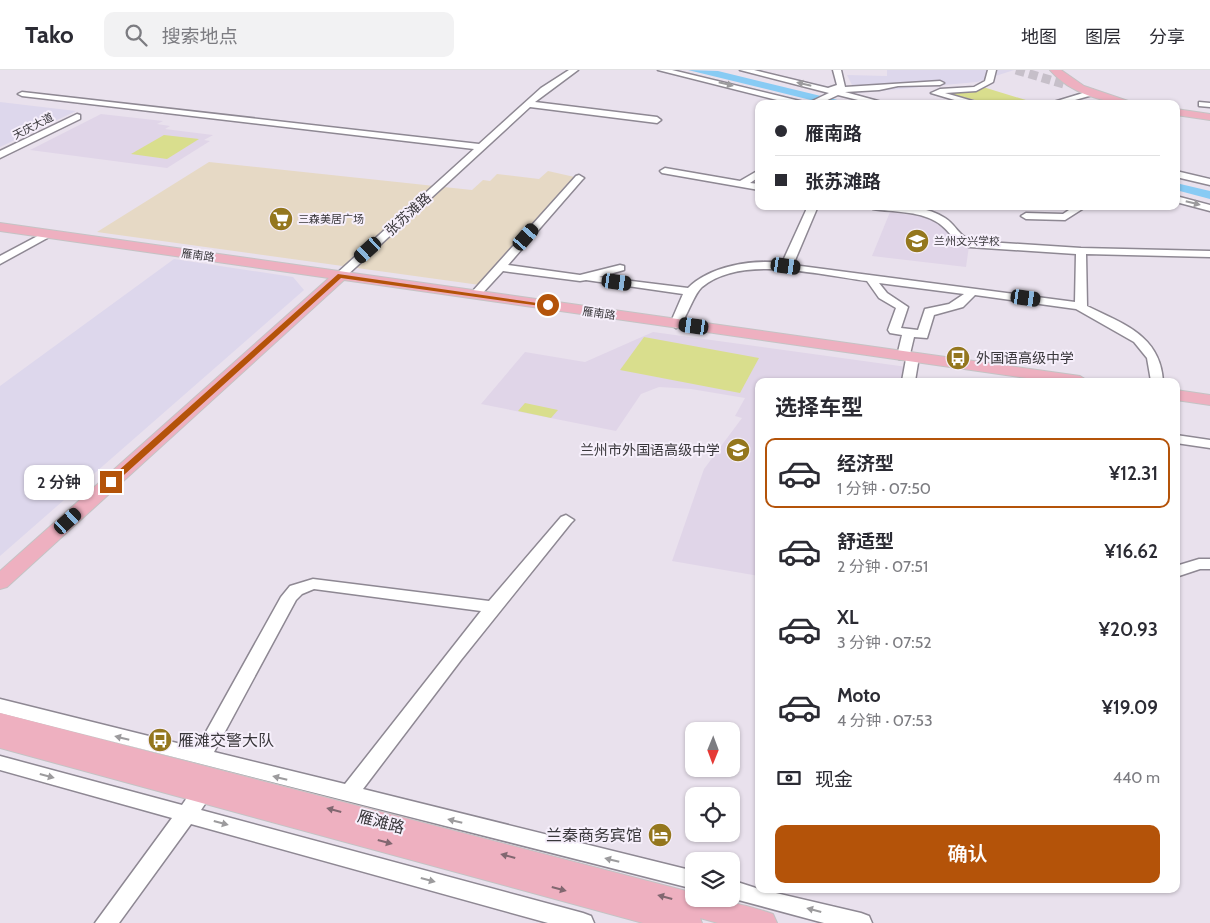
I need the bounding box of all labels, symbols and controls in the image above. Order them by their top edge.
search box [104,12,454,57]
text: Tako [25,20,74,49]
icon: search [122,21,150,49]
text: 搜索地点 [162,25,238,48]
text: 地图 [1021,26,1057,48]
text: 图层 [1085,26,1121,48]
text: 分享 [1149,26,1185,48]
one-way arrow [719,80,734,88]
one-way arrow [796,80,811,88]
street label: 天庆大道 [10,110,56,142]
text: 雁南路 [805,122,862,145]
text: 张苏滩路 [805,170,881,193]
street label: 张苏滩路 [381,189,435,239]
one-way arrow [1186,199,1201,207]
supermarket icon: 三森美居广场 [268,206,294,232]
place label: 三森美居广场 [298,212,364,226]
car [510,221,541,253]
school or university icon: 兰州文兴学校 [904,228,930,254]
car [351,234,384,266]
place label: 兰州文兴学校 [934,234,1000,248]
street label: 雁南路 [181,246,215,264]
car [770,256,801,276]
car [601,272,632,292]
car [1010,288,1041,308]
route start [537,294,559,316]
street label: 雁南路 [582,304,616,322]
car [678,316,709,336]
bus stop icon: 外国语高级中学 [945,345,971,371]
place label: 外国语高级中学 [976,349,1074,367]
text: 选择车型 [775,394,863,421]
school or university icon: 兰州市外国语高级中学 [725,437,751,463]
place label: 兰州市外国语高级中学 [580,441,720,459]
icon: car [777,451,822,496]
text: 经济型 [837,452,894,475]
text: ¥12.31 [1109,462,1158,485]
callout: 2 分钟 [23,464,94,500]
route end [100,471,122,493]
text: 2 分钟 [37,473,81,492]
text: 1 分钟 · 07:50 [837,479,931,498]
car [51,505,84,537]
icon: car [777,529,822,574]
text: 舒适型 [837,530,894,553]
text: ¥16.62 [1104,540,1158,563]
text: 2 分钟 · 07:51 [837,557,928,576]
text: XL [837,606,858,629]
icon: car [777,607,822,652]
text: ¥20.93 [1099,618,1158,641]
text: 3 分钟 · 07:52 [837,633,932,652]
text: Moto [837,684,881,707]
icon: car [777,685,822,730]
text: ¥19.09 [1102,696,1158,719]
text: 4 分钟 · 07:53 [837,711,933,730]
north arrow [685,722,740,778]
map controls [685,722,740,907]
bus stop icon: 雁滩交警大队 [147,727,173,753]
place label: 雁滩交警大队 [178,731,274,750]
one-way arrow [115,733,130,741]
icon: cash [775,764,803,792]
text: 现金 [815,768,853,791]
text: 440 m [1113,768,1160,787]
one-way arrow [40,772,55,780]
one-way arrow [272,774,287,782]
button: locate [685,787,740,842]
one-way arrow [326,805,341,813]
street label: 雁滩路 [355,807,407,837]
one-way arrow [447,817,462,825]
one-way arrow [213,820,228,828]
hotel icon: 兰秦商务宾馆 [647,822,673,848]
button: 确认 [775,825,1160,883]
place label: 兰秦商务宾馆 [546,826,642,845]
one-way arrow [378,838,393,846]
one-way arrow [500,851,515,859]
button: layers [685,852,740,907]
one-way arrow [605,856,620,864]
one-way arrow [420,876,435,884]
one-way arrow [551,885,566,893]
one-way arrow [657,893,672,901]
one-way arrow [806,906,821,914]

